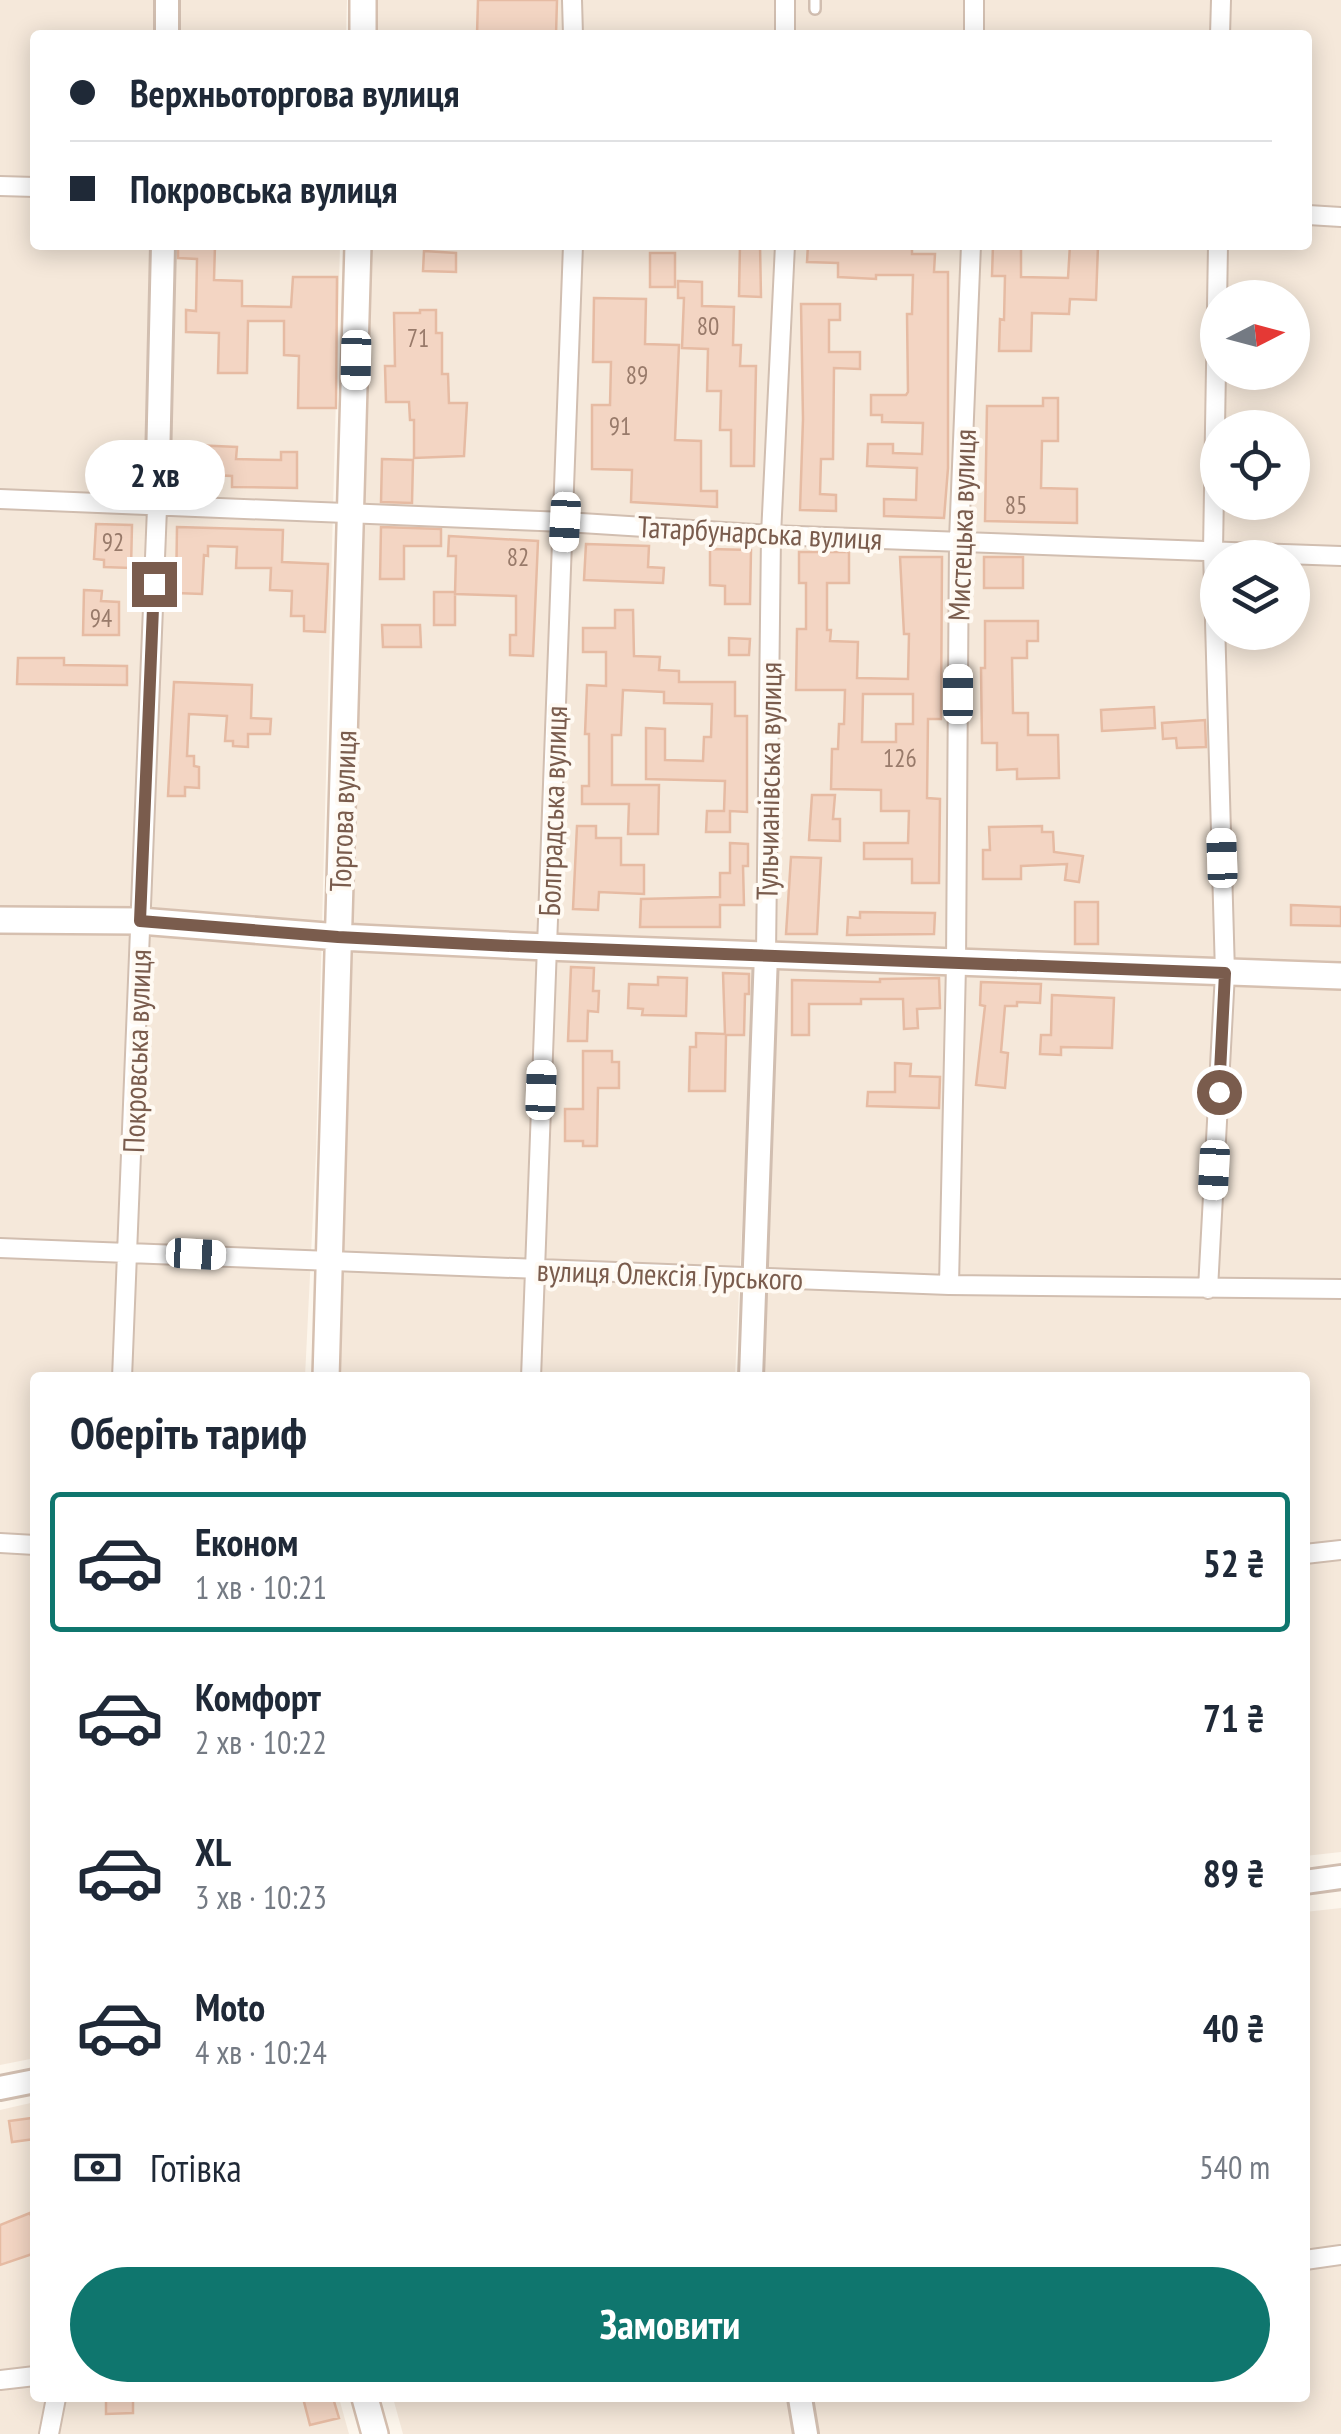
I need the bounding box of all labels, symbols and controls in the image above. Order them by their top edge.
text: Верхньоторгова вулиця [130,68,460,117]
text: Покровська вулиця [130,164,398,213]
north arrow [1200,280,1310,390]
map controls [1200,280,1310,650]
house number: 80 [697,310,719,342]
house number: 71 [407,322,429,354]
car [340,330,372,390]
house number: 89 [626,359,648,391]
house number: 91 [609,410,631,442]
button: locate [1200,410,1310,520]
street label: Мистецька вулиця [938,428,984,622]
callout: 2 хв [84,439,224,509]
text: 2 хв [130,454,180,496]
house number: 85 [1005,489,1027,521]
car [548,491,582,553]
street label: Татарбунарська вулиця [637,506,883,558]
house number: 92 [102,526,124,558]
button: layers [1200,540,1310,650]
house number: 82 [507,541,529,573]
route end [132,562,177,607]
house number: 94 [90,602,112,634]
street label: Тульчианівська вулиця [746,662,790,900]
car [943,664,973,724]
street label: Болградська вулиця [529,705,575,917]
street label: Торгова вулиця [320,730,364,892]
house number: 126 [883,742,917,774]
car [1206,827,1238,889]
street label: Покровська вулиця [113,949,159,1153]
car [525,1059,557,1121]
route start [1197,1070,1242,1115]
car [1197,1139,1231,1201]
car [165,1237,227,1271]
street label: вулиця Олексія Гурського [536,1250,804,1298]
text: Оберіть тариф [70,1403,307,1461]
icon: car [75,1517,165,1607]
text: Економ [195,1517,298,1566]
text: 52 ₴ [1203,1538,1265,1587]
text: 1 хв · 10:21 [195,1566,327,1608]
icon: car [75,1672,165,1762]
text: Комфорт [195,1672,321,1721]
text: 71 ₴ [1203,1693,1265,1742]
text: 2 хв · 10:22 [195,1721,327,1763]
icon: car [75,1827,165,1917]
text: XL [195,1827,231,1876]
text: 89 ₴ [1203,1848,1265,1897]
text: 3 хв · 10:23 [195,1876,327,1918]
icon: car [75,1982,165,2072]
text: Moto [195,1982,265,2031]
text: 40 ₴ [1203,2003,1265,2052]
text: 4 хв · 10:24 [195,2031,327,2073]
icon: cash [70,2140,125,2195]
text: Готівка [150,2143,242,2192]
text: 540 m [1199,2146,1270,2188]
button: Замовити [70,2267,1270,2382]

